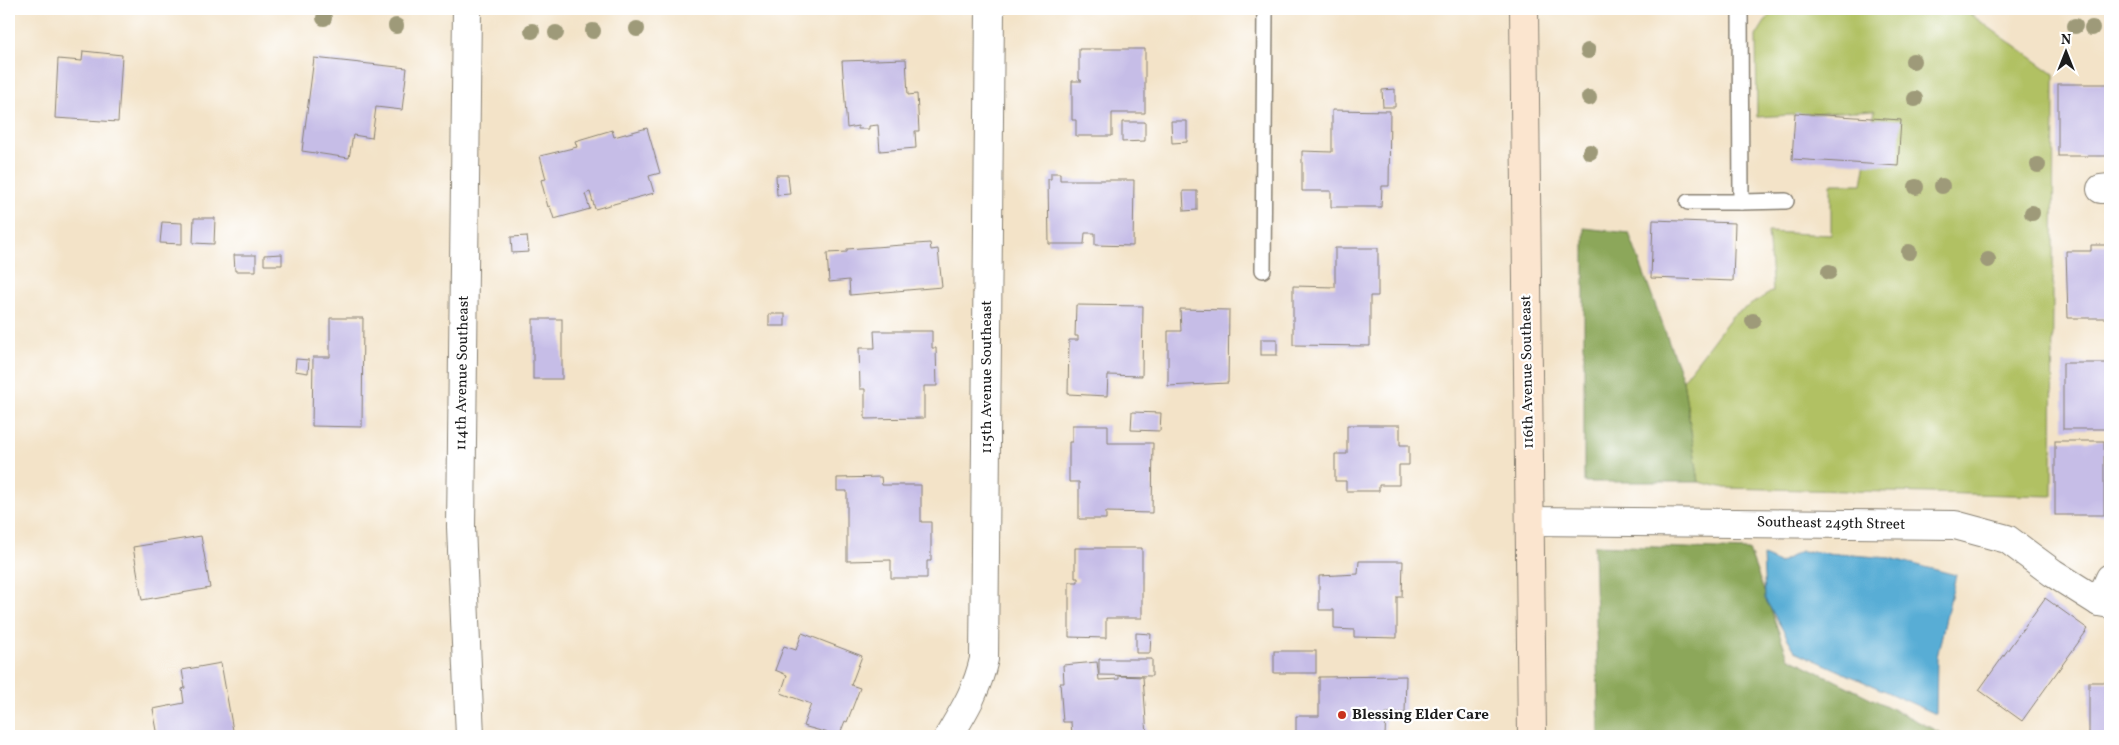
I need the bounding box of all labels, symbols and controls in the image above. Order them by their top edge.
north arrow [2042,28,2092,78]
text: N [2061,31,2071,50]
street label: 114th Avenue Southeast [451,295,475,451]
street label: 116th Avenue Southeast [1516,295,1540,449]
street label: 115th Avenue Southeast [977,300,998,454]
street label: Southeast 249th Street [1757,512,1905,536]
place label: Blessing Elder Care [1352,705,1489,726]
marker: Blessing Elder Care [1336,709,1348,721]

